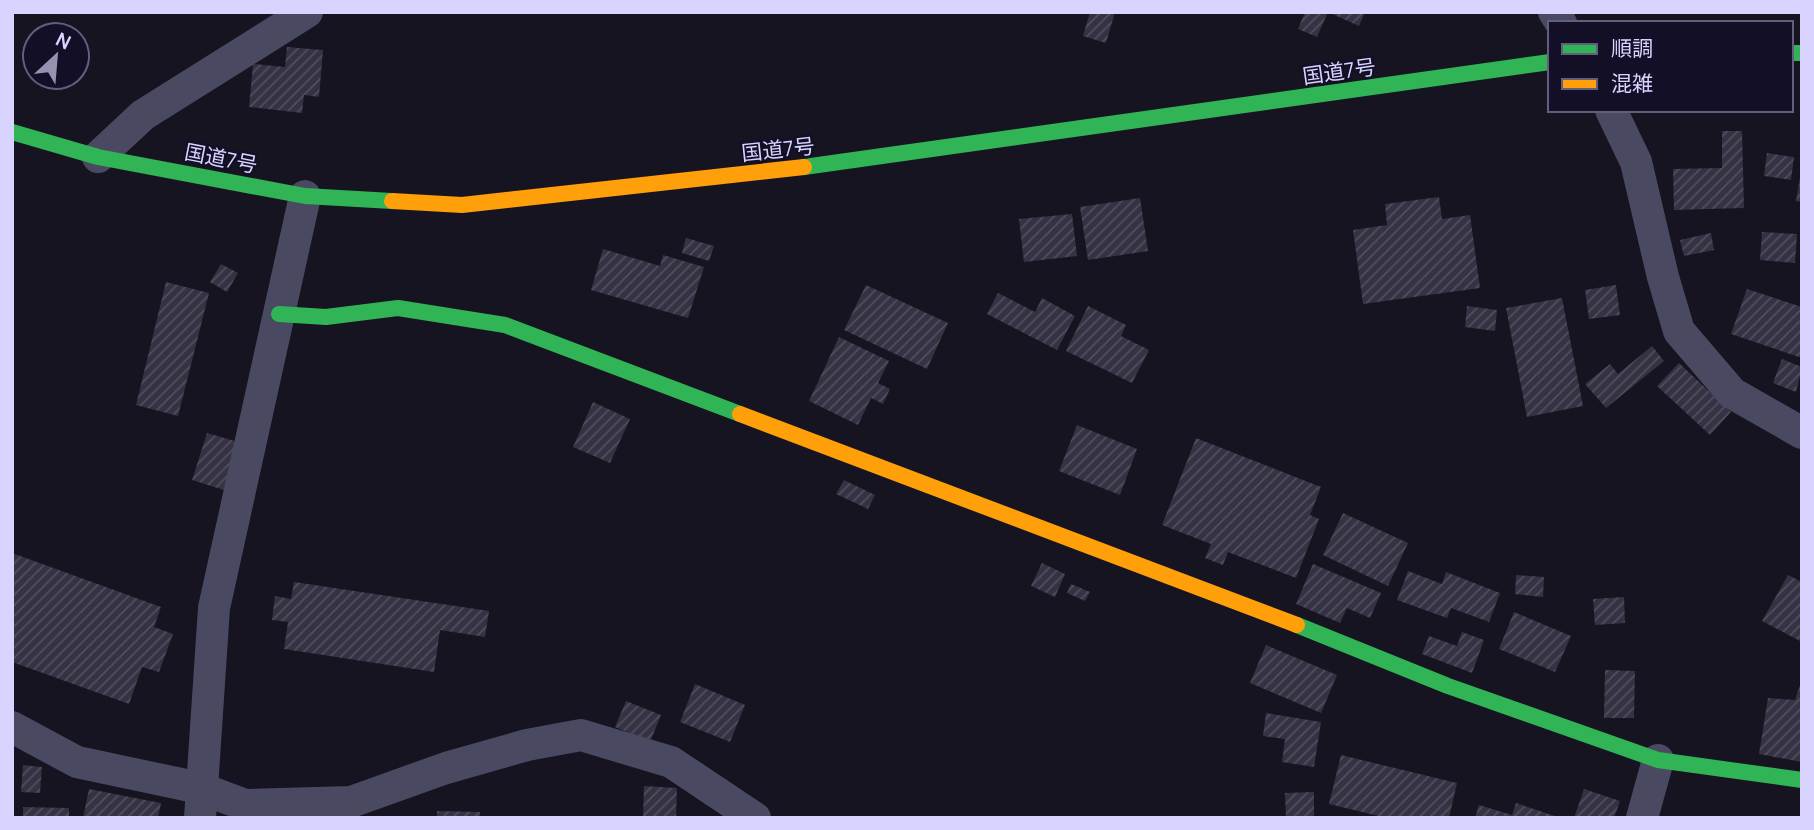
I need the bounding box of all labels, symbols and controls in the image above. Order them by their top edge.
north arrow [21,21,91,91]
legend [1548,21,1793,112]
text: N [52,26,75,55]
text: 順調 [1611,34,1653,62]
street label: 国道7号 [1301,52,1377,90]
text: 混雑 [1611,69,1653,97]
street label: 国道7号 [740,131,816,167]
street label: 国道7号 [182,137,260,179]

